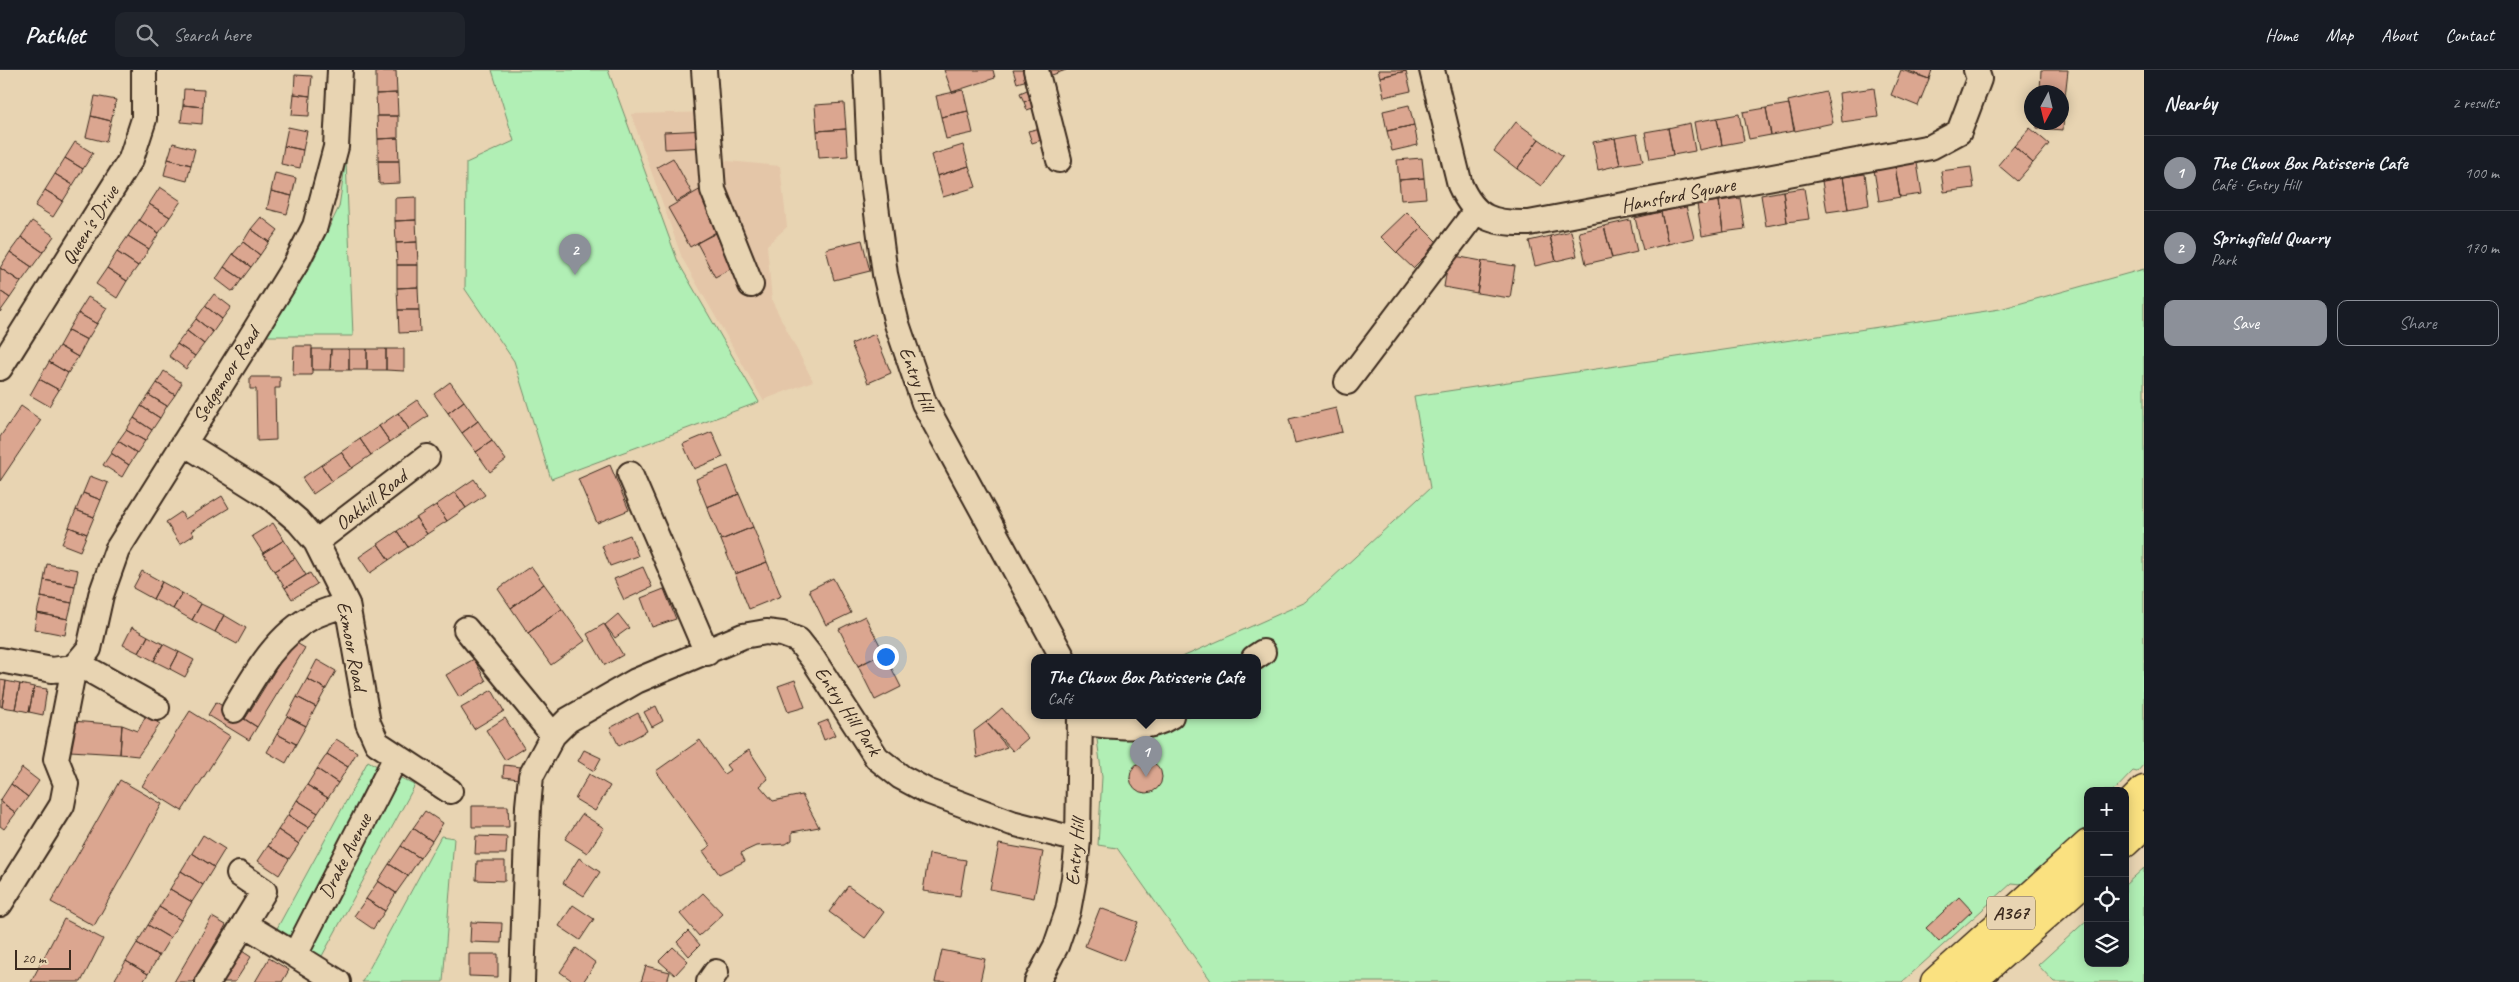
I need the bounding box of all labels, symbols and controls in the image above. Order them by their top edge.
search box [115,12,465,57]
text: Pathlet [25,20,85,50]
icon: search [133,21,161,49]
text: Search here [173,23,251,47]
text: Home [2265,24,2298,46]
text: Map [2326,24,2353,46]
text: About [2381,24,2417,46]
text: Contact [2445,24,2494,46]
north arrow [2024,85,2069,130]
text: Nearby [2164,90,2217,116]
text: 2 results [2452,93,2499,113]
text: The Choux Box Patisserie Cafe [2211,151,2408,175]
text: 1 [2176,163,2184,183]
text: 100 m [2465,163,2499,183]
street label: Hansford Square [1619,171,1739,218]
text: Café · Entry Hill [2211,175,2300,195]
street label: Queen's Drive [56,179,125,269]
text: Springfield Quarry [2211,226,2329,250]
pin: 2 [559,234,591,275]
text: 2 [2176,238,2184,258]
text: 170 m [2465,238,2499,258]
text: Park [2211,250,2236,270]
button: Save [2164,300,2327,346]
button: Share [2337,300,2499,346]
street label: Sedgemoor Road [187,320,267,428]
street label: Entry Hill [893,343,942,418]
street label: Oakhill Road [330,462,414,536]
street label: Exmoor Road [331,599,373,696]
your location [873,644,899,670]
popup [1031,654,1261,719]
street label: Entry Hill Park [809,661,888,762]
text: The Choux Box Patisserie Cafe [1048,665,1244,689]
text: Café [1048,689,1072,709]
pin: 1 [1130,736,1162,777]
map controls [2084,787,2129,967]
button: + [2084,787,2129,832]
street label: Drake Avenue [313,808,378,903]
street label: Entry Hill [1060,814,1091,886]
button: − [2084,832,2129,877]
button: locate [2084,877,2129,922]
road number: A367 [1987,896,2035,930]
button: layers [2084,922,2129,967]
scale bar [15,947,71,970]
text: 20 m [22,950,46,967]

